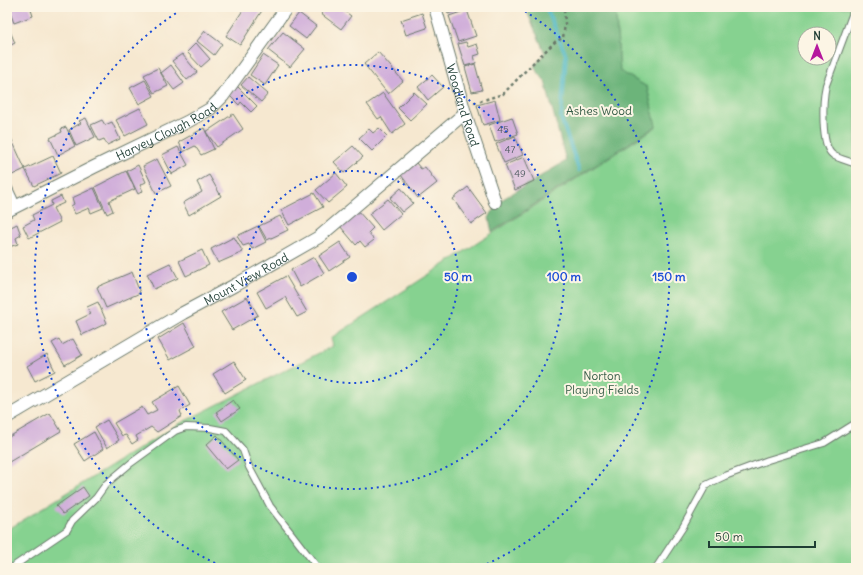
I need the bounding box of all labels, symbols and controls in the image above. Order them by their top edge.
north arrow [797,26,837,66]
text: N [813,29,821,43]
street label: Woodland Road [444,62,483,148]
street label: Harvey Clough Road [113,99,220,163]
park label: Ashes Wood [566,103,632,118]
house number: 45 [497,123,509,136]
house number: 47 [505,143,515,156]
house number: 49 [514,167,526,180]
street label: Mount View Road [201,249,291,308]
text: 50 m [444,269,473,284]
text: 100 m [547,269,581,284]
text: 150 m [653,269,686,284]
centre of rings [345,270,359,284]
park label: Norton Playing Fields [565,368,639,397]
scale bar [709,523,815,549]
text: 50 m [715,529,744,544]

